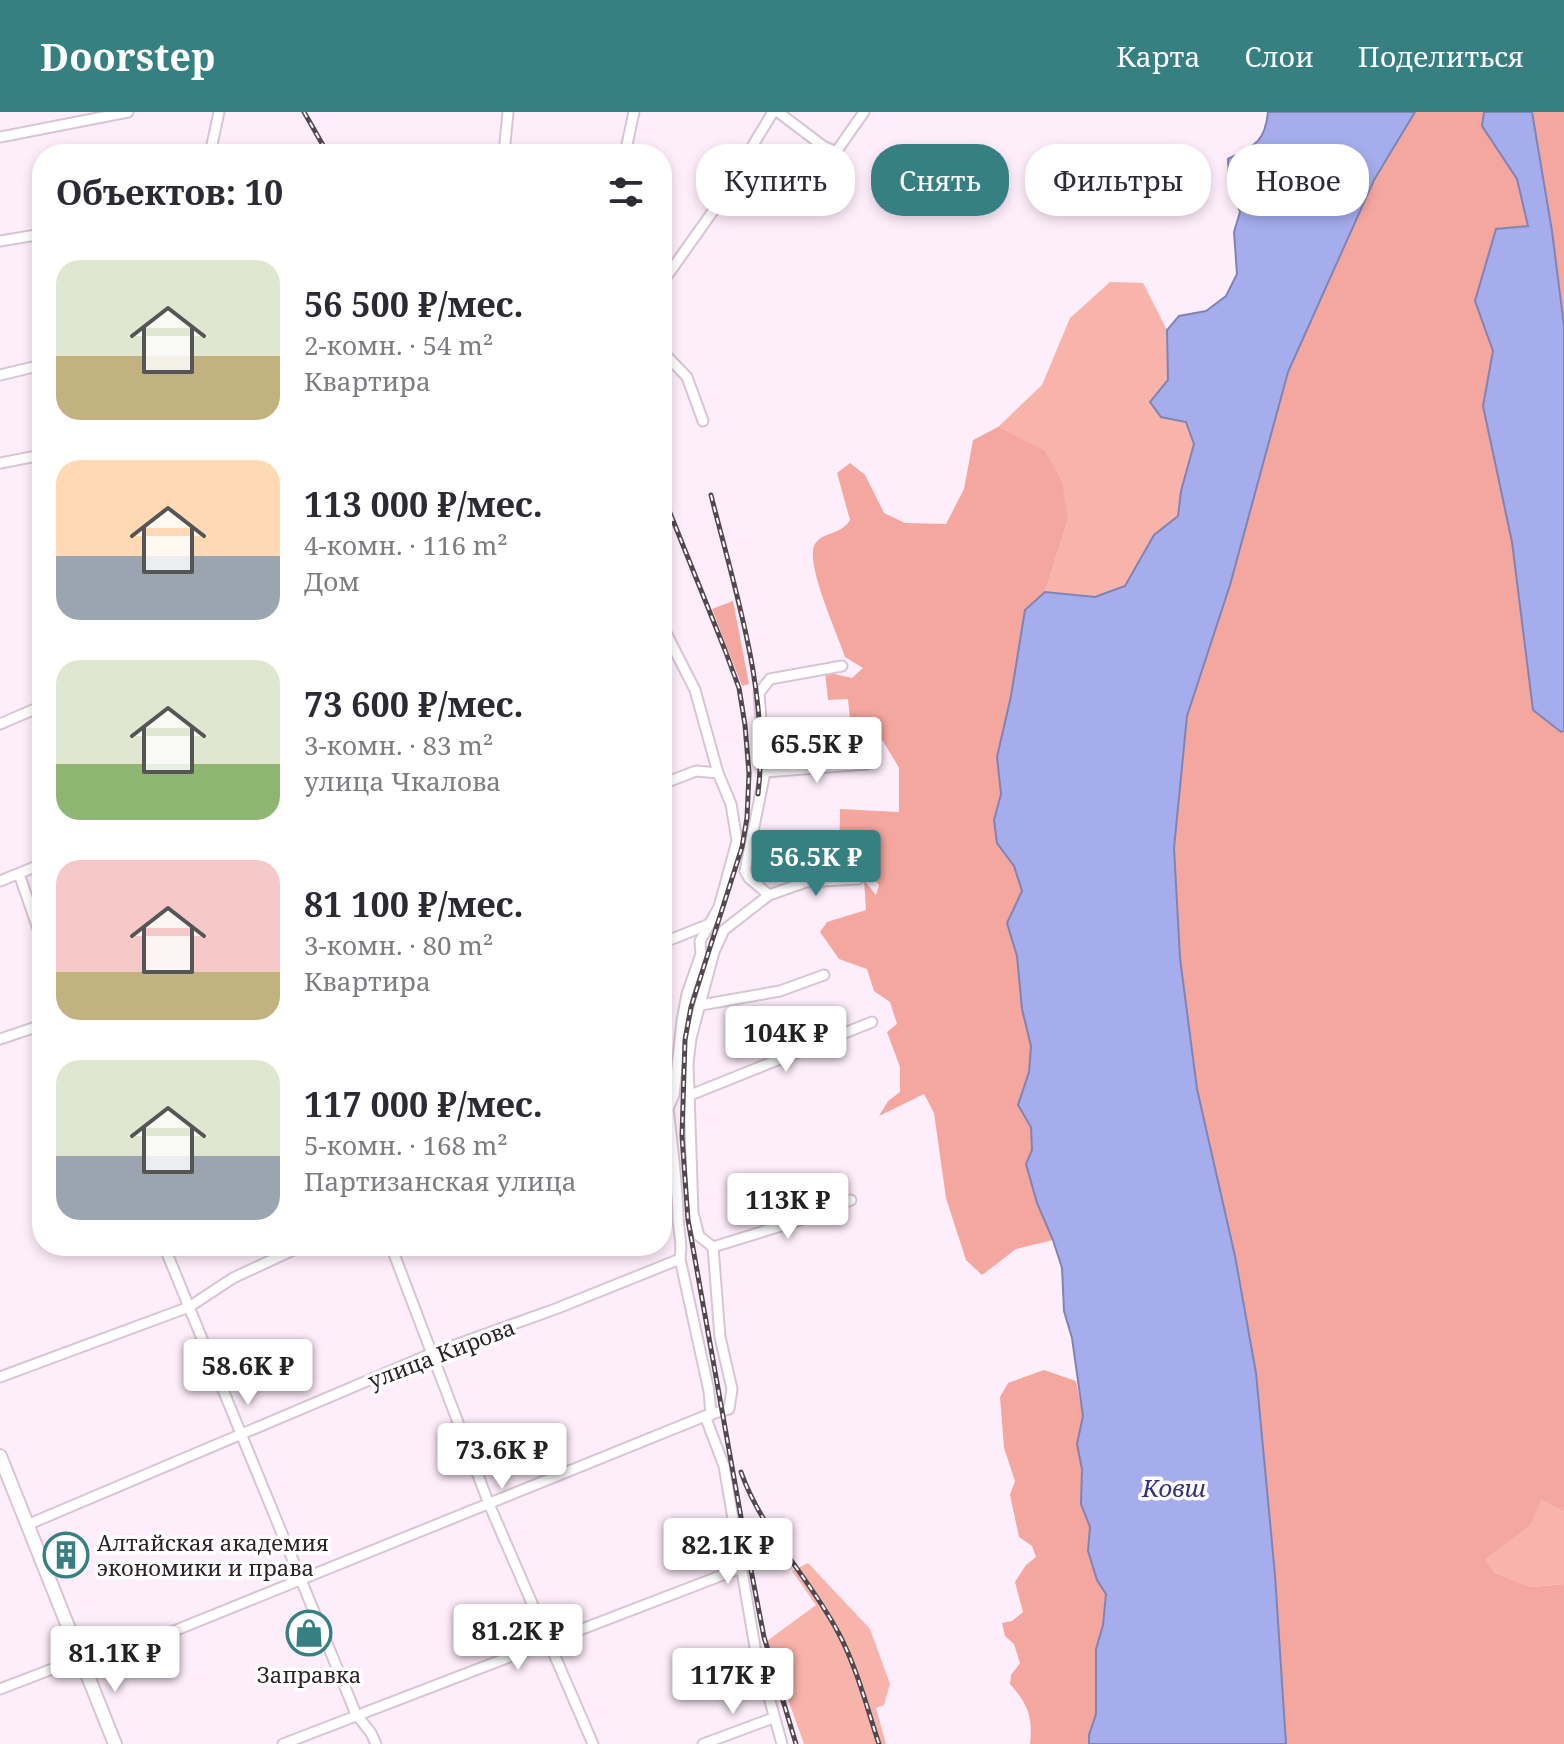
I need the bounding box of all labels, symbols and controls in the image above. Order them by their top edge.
text: Doorstep [40,30,216,82]
text: Карта [1116,37,1200,75]
text: Слои [1244,37,1314,75]
text: Поделиться [1358,37,1524,75]
chip: Купить [696,144,855,216]
chip: Снять [871,144,1009,216]
chip: Фильтры [1025,144,1211,216]
chip: Новое [1227,144,1369,216]
text: Объектов: 10 [56,169,283,215]
icon: filters [604,170,648,214]
text: 56 500 ₽/мес. [304,281,524,327]
icon: home [120,292,216,388]
text: 2-комн. · 54 m² [304,327,493,363]
text: Квартира [304,363,431,399]
text: 113 000 ₽/мес. [304,481,543,527]
icon: home [120,492,216,588]
text: 4-комн. · 116 m² [304,527,508,563]
text: Дом [304,563,360,599]
text: 73 600 ₽/мес. [304,681,524,727]
icon: home [120,692,216,788]
pin: 65.5K ₽ [743,717,891,785]
text: 65.5K ₽ [771,725,863,761]
text: 3-комн. · 83 m² [304,727,493,763]
text: улица Чкалова [304,763,501,799]
pin: 56.5K ₽ [742,830,890,898]
text: 56.5K ₽ [770,838,862,874]
text: 81 100 ₽/мес. [304,881,524,927]
icon: home [120,892,216,988]
text: 3-комн. · 80 m² [304,927,493,963]
text: Квартира [304,963,431,999]
pin: 104K ₽ [721,1006,851,1074]
text: 104K ₽ [743,1014,829,1050]
text: 117 000 ₽/мес. [304,1081,543,1127]
icon: home [120,1092,216,1188]
text: 5-комн. · 168 m² [304,1127,508,1163]
text: Партизанская улица [304,1163,577,1199]
pin: 113K ₽ [723,1173,853,1241]
text: 113K ₽ [745,1181,831,1217]
street label: улица Кирова [363,1311,519,1395]
pin: 58.6K ₽ [174,1339,322,1407]
text: 58.6K ₽ [202,1347,294,1383]
pin: 73.6K ₽ [428,1423,576,1491]
text: 73.6K ₽ [456,1431,548,1467]
water label: Ковш [1141,1471,1206,1504]
pin: 82.1K ₽ [654,1518,802,1586]
text: 82.1K ₽ [682,1526,774,1562]
place label: Алтайская академия экономики и права [97,1527,329,1582]
building icon: Алтайская академия экономики и права [42,1531,90,1579]
pin: 81.2K ₽ [444,1604,592,1672]
shop icon: Заправка [285,1609,333,1657]
text: 81.2K ₽ [472,1612,564,1648]
pin: 81.1K ₽ [41,1626,189,1694]
text: 81.1K ₽ [69,1634,161,1670]
pin: 117K ₽ [668,1648,798,1716]
text: 117K ₽ [690,1656,776,1692]
place label: Заправка [257,1659,361,1689]

